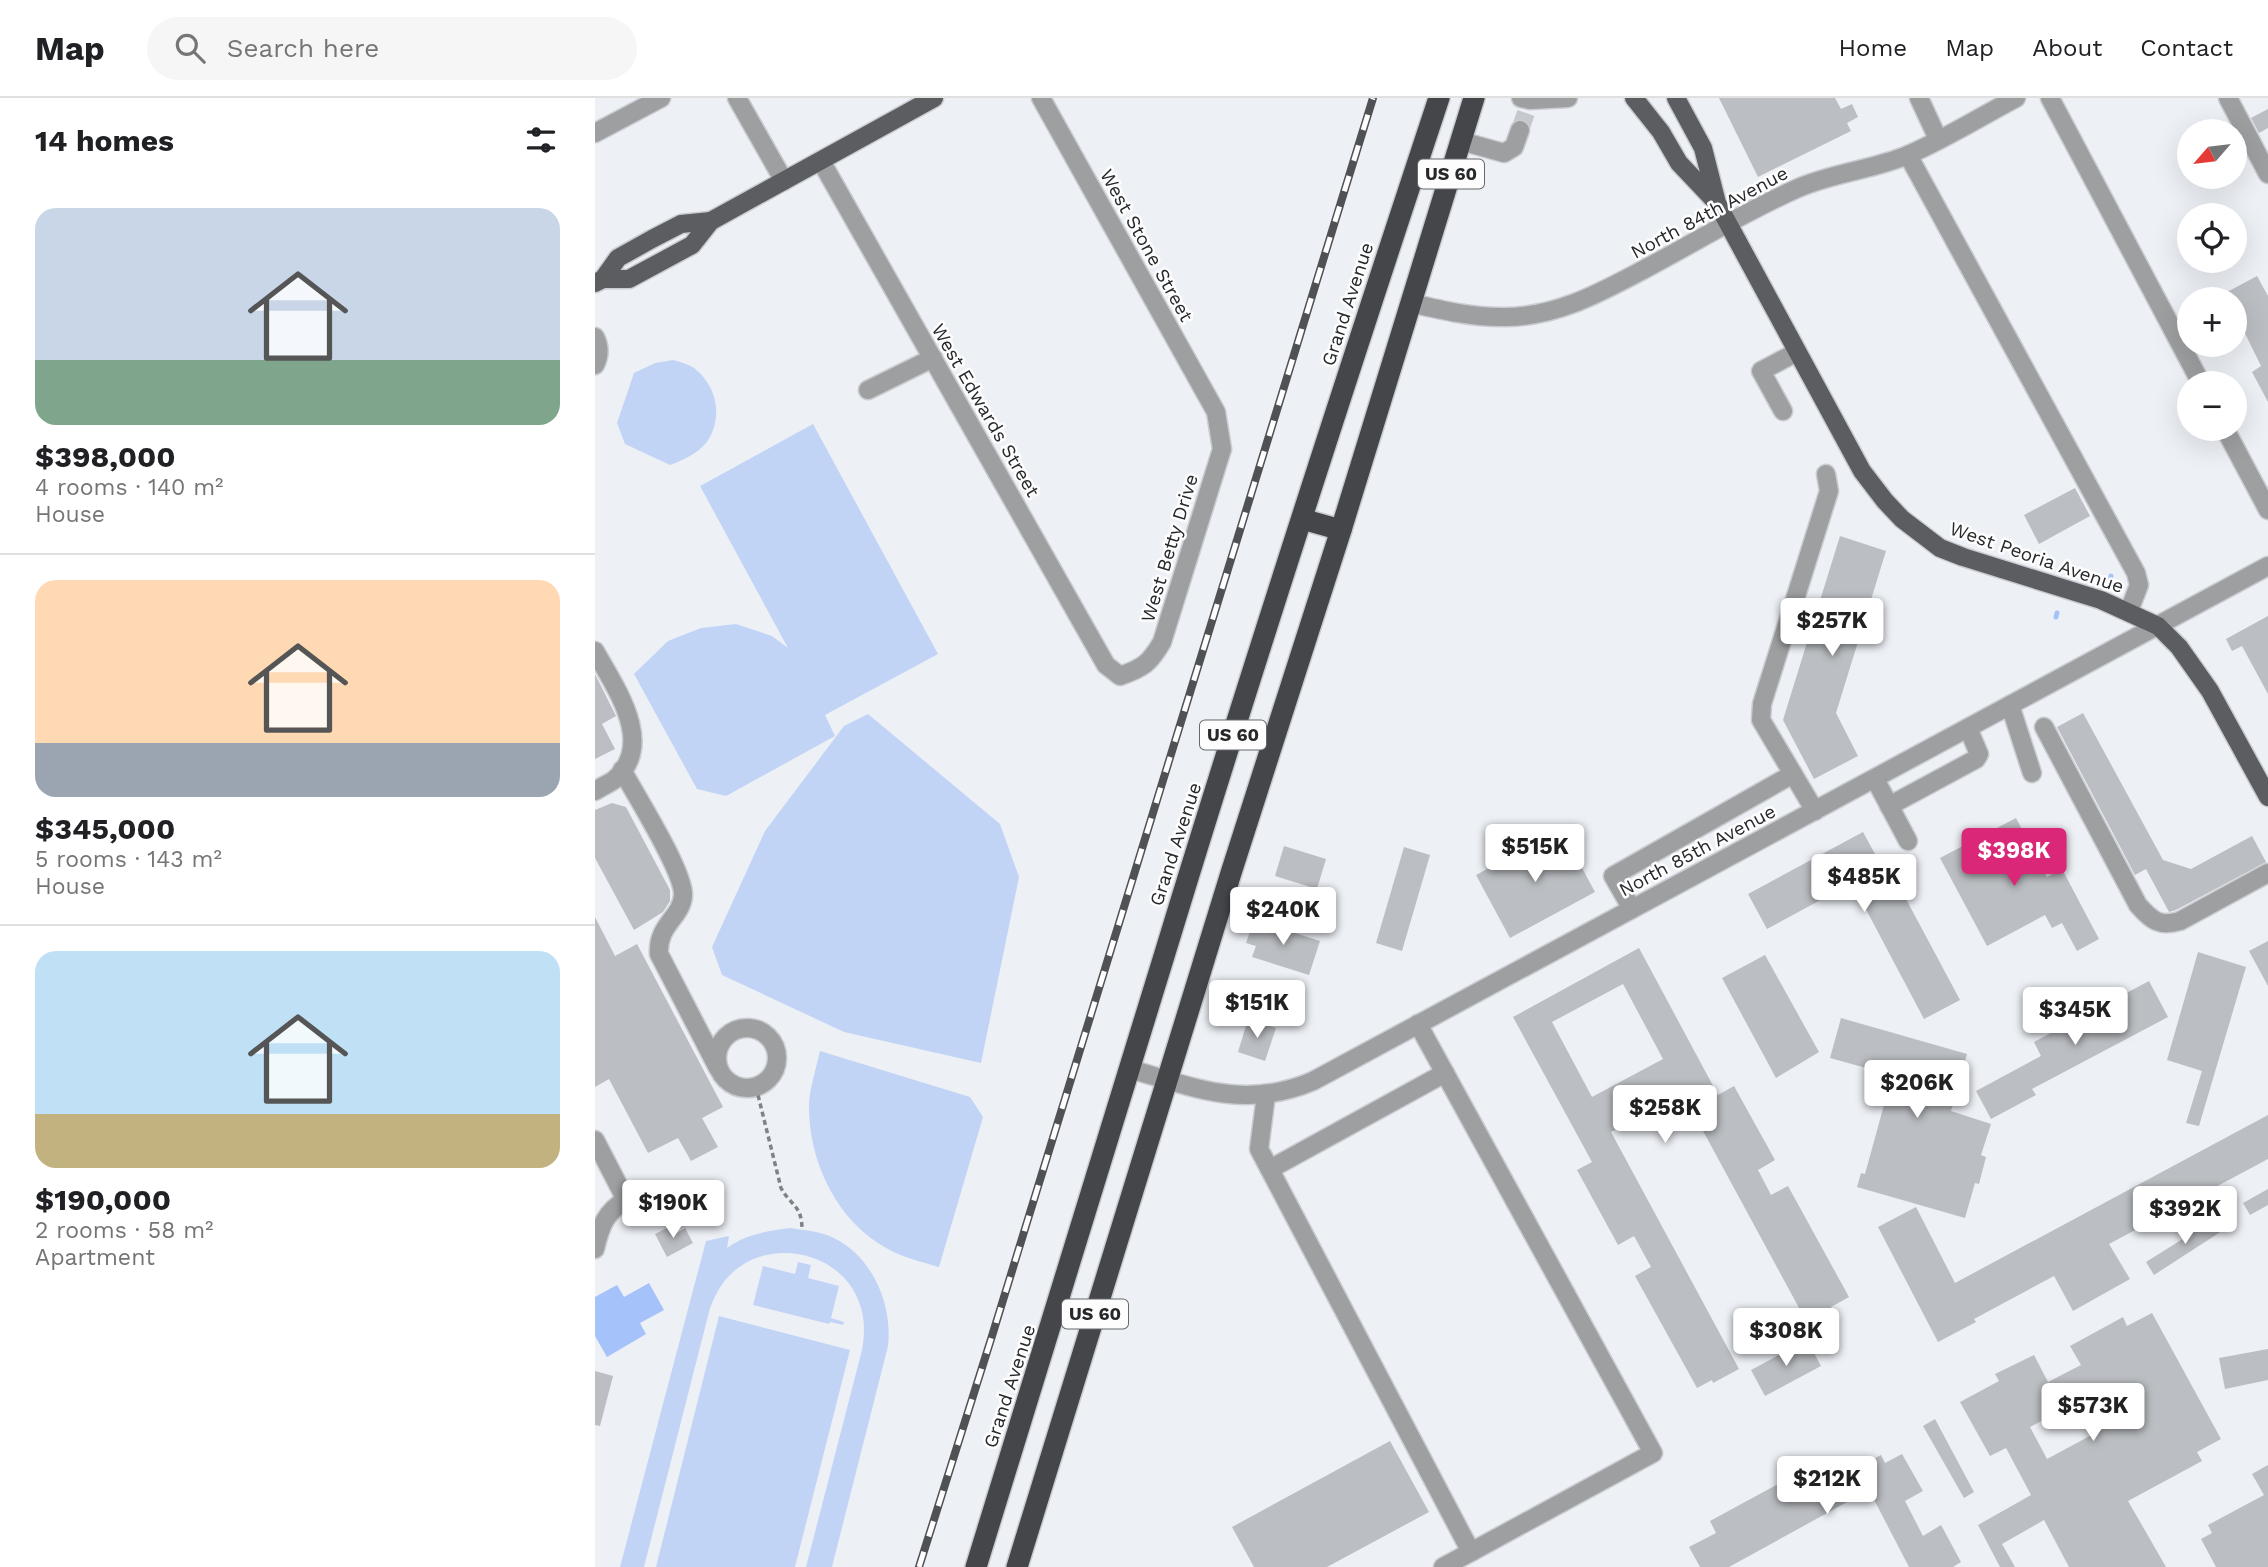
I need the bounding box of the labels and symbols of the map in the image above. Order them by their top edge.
north arrow [2177,119,2247,189]
road number: US 60 [1418,160,1484,188]
street label: North 84th Avenue [1627,161,1792,264]
street label: West Stone Street [1095,165,1198,326]
street label: Grand Avenue [1317,239,1378,369]
street label: West Edwards Street [927,320,1045,501]
street label: West Betty Drive [1136,471,1203,625]
street label: West Peoria Avenue [1947,517,2127,598]
pin: $257K [1783,598,1881,658]
road number: US 60 [1200,720,1266,750]
street label: Grand Avenue [1145,779,1206,909]
street label: North 85th Avenue [1615,799,1779,901]
pin: $515K [1486,824,1584,884]
pin: $398K [1965,828,2063,888]
pin: $485K [1815,854,1913,914]
pin: $240K [1234,888,1332,947]
pin: $151K [1208,981,1306,1040]
pin: $345K [2026,988,2124,1047]
pin: $206K [1868,1060,1966,1120]
pin: $258K [1616,1086,1714,1145]
pin: $190K [624,1180,722,1240]
pin: $392K [2136,1186,2234,1246]
road number: US 60 [1062,1300,1128,1329]
pin: $308K [1737,1308,1835,1368]
street label: Grand Avenue [979,1321,1040,1451]
pin: $573K [2044,1384,2142,1443]
pin: $212K [1778,1456,1876,1516]

